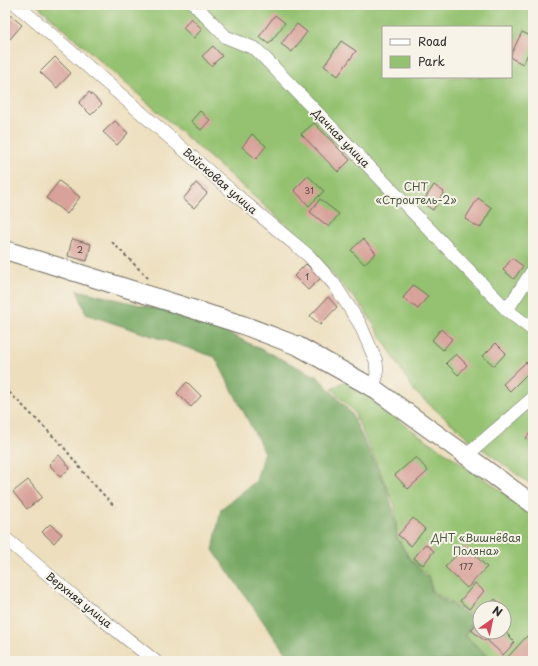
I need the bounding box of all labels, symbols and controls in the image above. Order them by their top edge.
legend [382,26,512,78]
text: Road [418,32,447,50]
text: Park [418,52,445,70]
street label: Дачная улица [308,103,374,171]
street label: Войсковая улица [179,143,261,218]
park label: СНТ «Строитель-2» [376,178,456,208]
house number: 31 [304,183,314,197]
house number: 2 [77,242,83,256]
house number: 1 [305,269,309,283]
park label: ДНТ «Вишнёвая Поляна» [430,529,521,559]
house number: 177 [459,559,473,573]
street label: Верхняя улица [43,568,116,632]
north arrow [472,600,512,640]
text: N [489,602,506,621]

